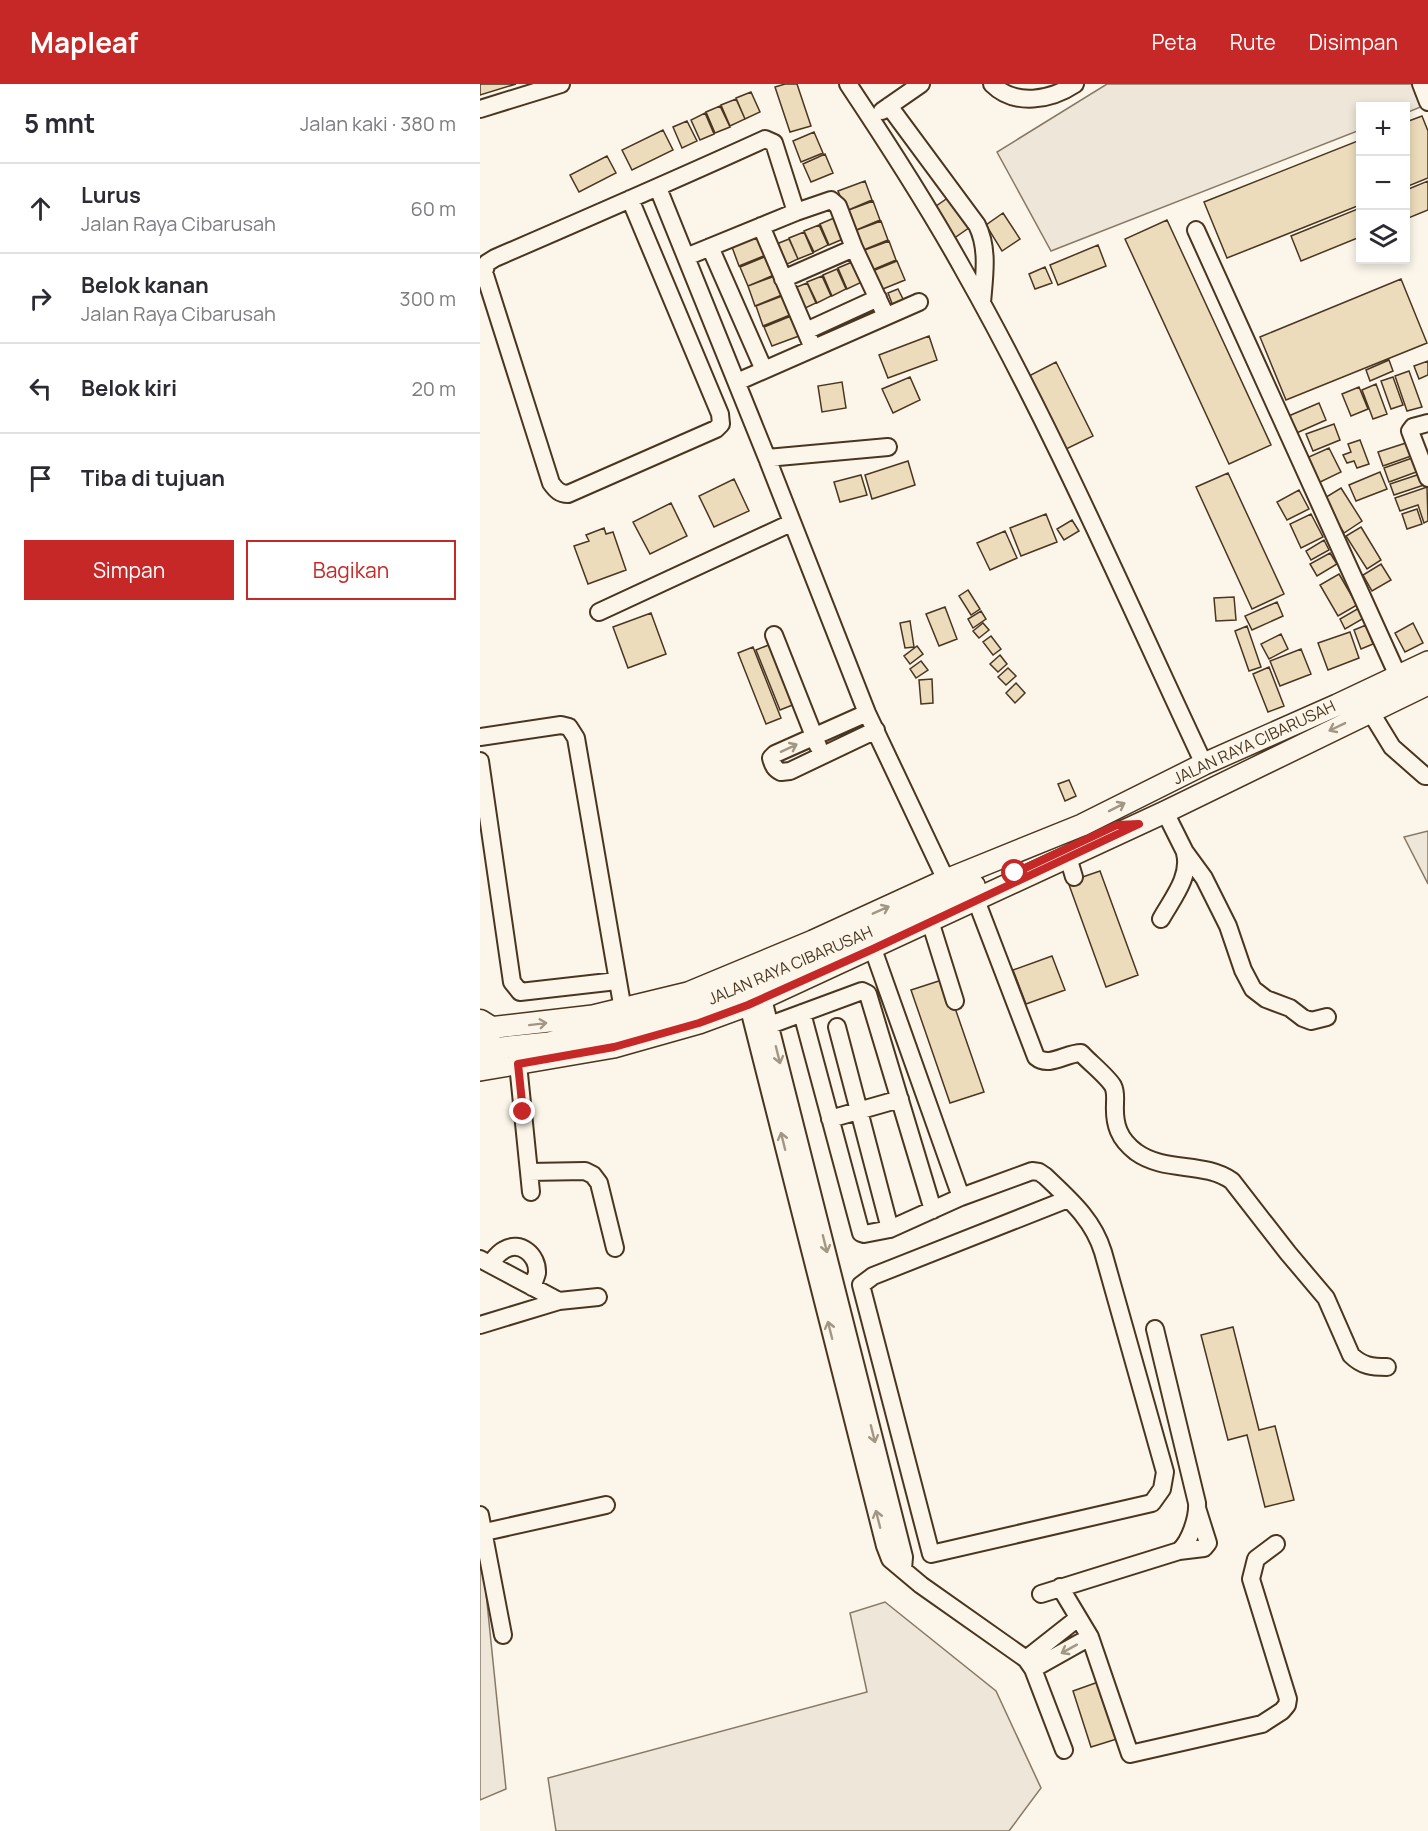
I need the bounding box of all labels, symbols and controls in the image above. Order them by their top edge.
text: Mapleaf [30,23,138,61]
text: Peta [1152,28,1197,56]
text: Rute [1230,28,1276,56]
text: Disimpan [1309,28,1398,56]
map controls [1356,102,1410,264]
button: + [1356,102,1410,156]
text: 5 mnt [24,105,95,141]
text: Jalan kaki · 380 m [300,110,456,137]
button: − [1356,156,1410,210]
text: Lurus [81,180,141,210]
icon: ahead [24,192,57,225]
text: 60 m [410,195,456,222]
text: Jalan Raya Cibarusah [81,210,276,237]
button: layers [1356,210,1410,264]
text: Belok kanan [81,270,209,300]
icon: right [24,282,57,315]
text: 300 m [400,285,456,312]
text: Jalan Raya Cibarusah [81,300,276,327]
icon: left [24,372,57,405]
text: Belok kiri [81,373,177,403]
text: 20 m [411,375,456,402]
icon: arrive [24,462,57,495]
text: Tiba di tujuan [81,463,225,493]
button: Simpan [24,540,234,600]
button: Bagikan [246,540,456,600]
street label: JALAN RAYA CIBARUSAH [1169,695,1339,789]
one-way arrow [1329,722,1347,734]
one-way arrow [779,741,797,753]
one-way arrow [1108,801,1126,813]
route start [1001,859,1027,885]
one-way arrow [871,903,889,915]
street label: JALAN RAYA CIBARUSAH [704,920,876,1010]
one-way arrow [528,1018,548,1029]
one-way arrow [772,1045,784,1064]
route end [509,1098,535,1124]
one-way arrow [776,1132,788,1151]
one-way arrow [820,1235,832,1254]
one-way arrow [824,1321,836,1340]
one-way arrow [867,1424,879,1443]
one-way arrow [872,1510,884,1529]
one-way arrow [1060,1644,1078,1655]

